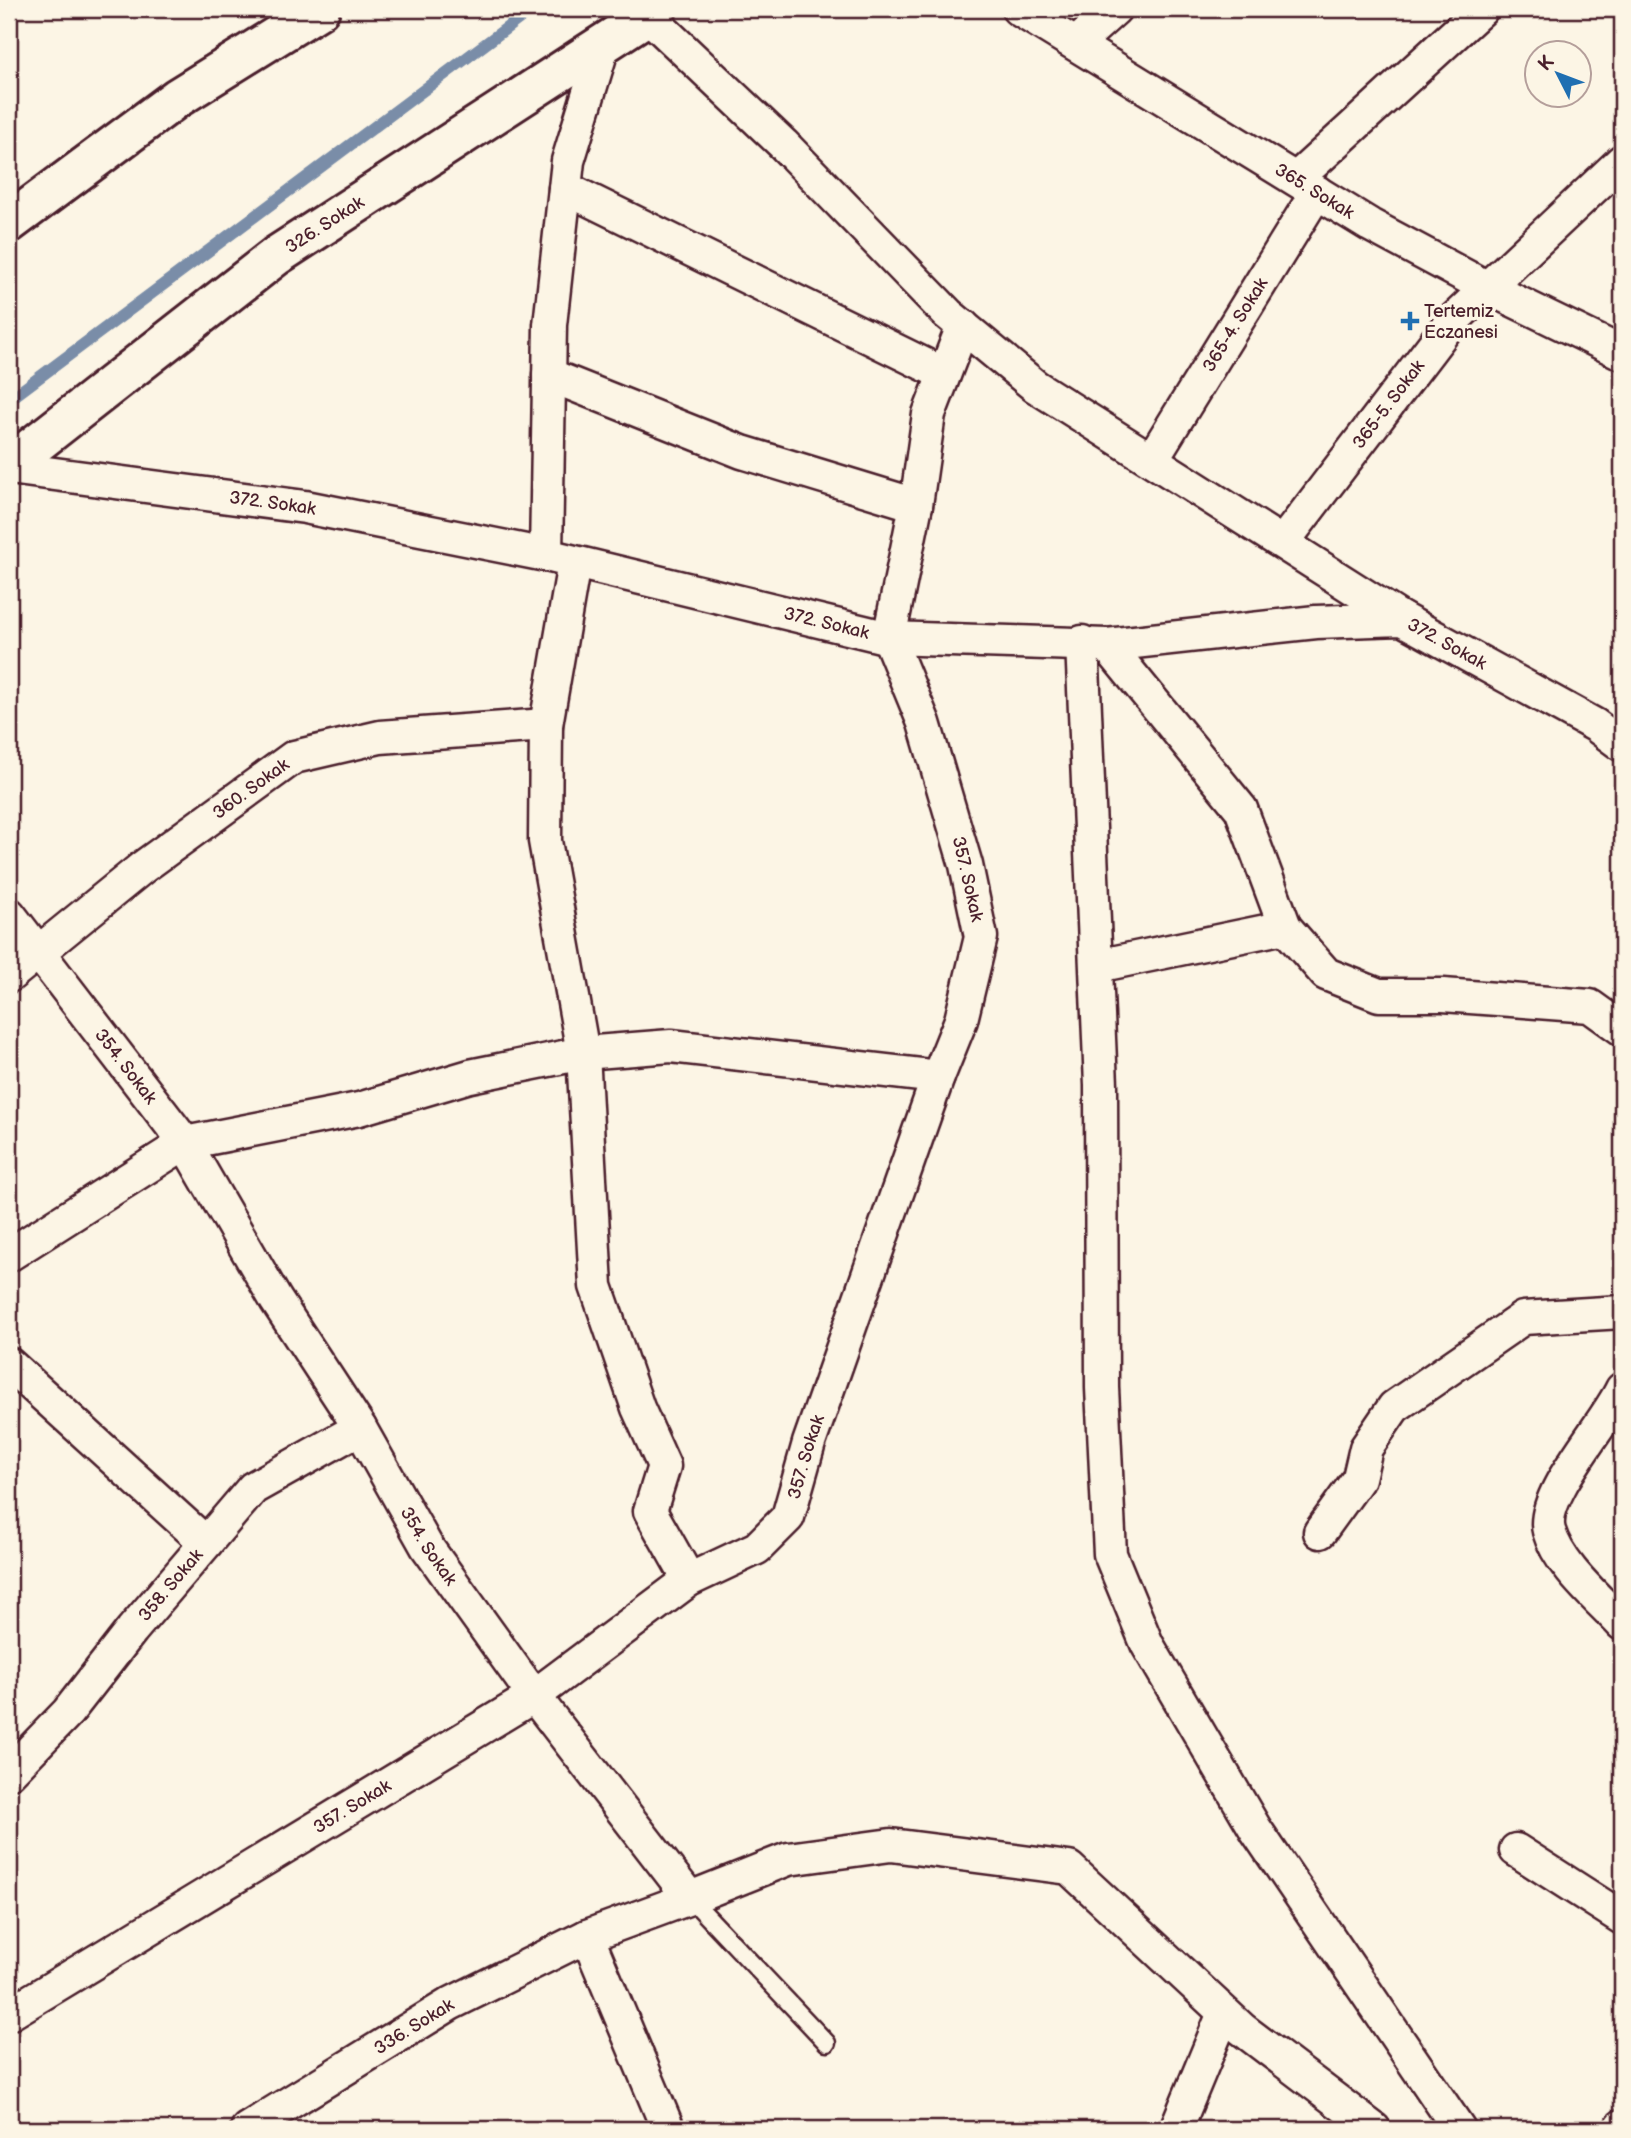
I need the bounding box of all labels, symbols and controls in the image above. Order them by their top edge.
north arrow [1522,38,1592,108]
text: K [1534,51,1559,76]
street label: 365. Sokak [1271,159,1358,224]
street label: 326. Sokak [282,192,368,258]
street label: 365-4. Sokak [1199,274,1273,376]
place label: Tertemiz Eczanesi [1424,301,1498,343]
marker: Tertemiz Eczanesi [1402,313,1418,329]
street label: 365-5. Sokak [1348,356,1429,453]
street label: 372. Sokak [228,487,318,520]
street label: 372. Sokak [782,603,872,644]
street label: 372. Sokak [1404,614,1490,674]
street label: 360. Sokak [209,754,293,824]
street label: 357. Sokak [948,834,988,924]
street label: 354. Sokak [90,1025,161,1108]
street label: 357. Sokak [784,1412,829,1502]
street label: 354. Sokak [396,1503,461,1590]
street label: 358. Sokak [134,1545,208,1626]
street label: 357. Sokak [310,1775,395,1838]
street label: 336. Sokak [370,1994,458,2059]

